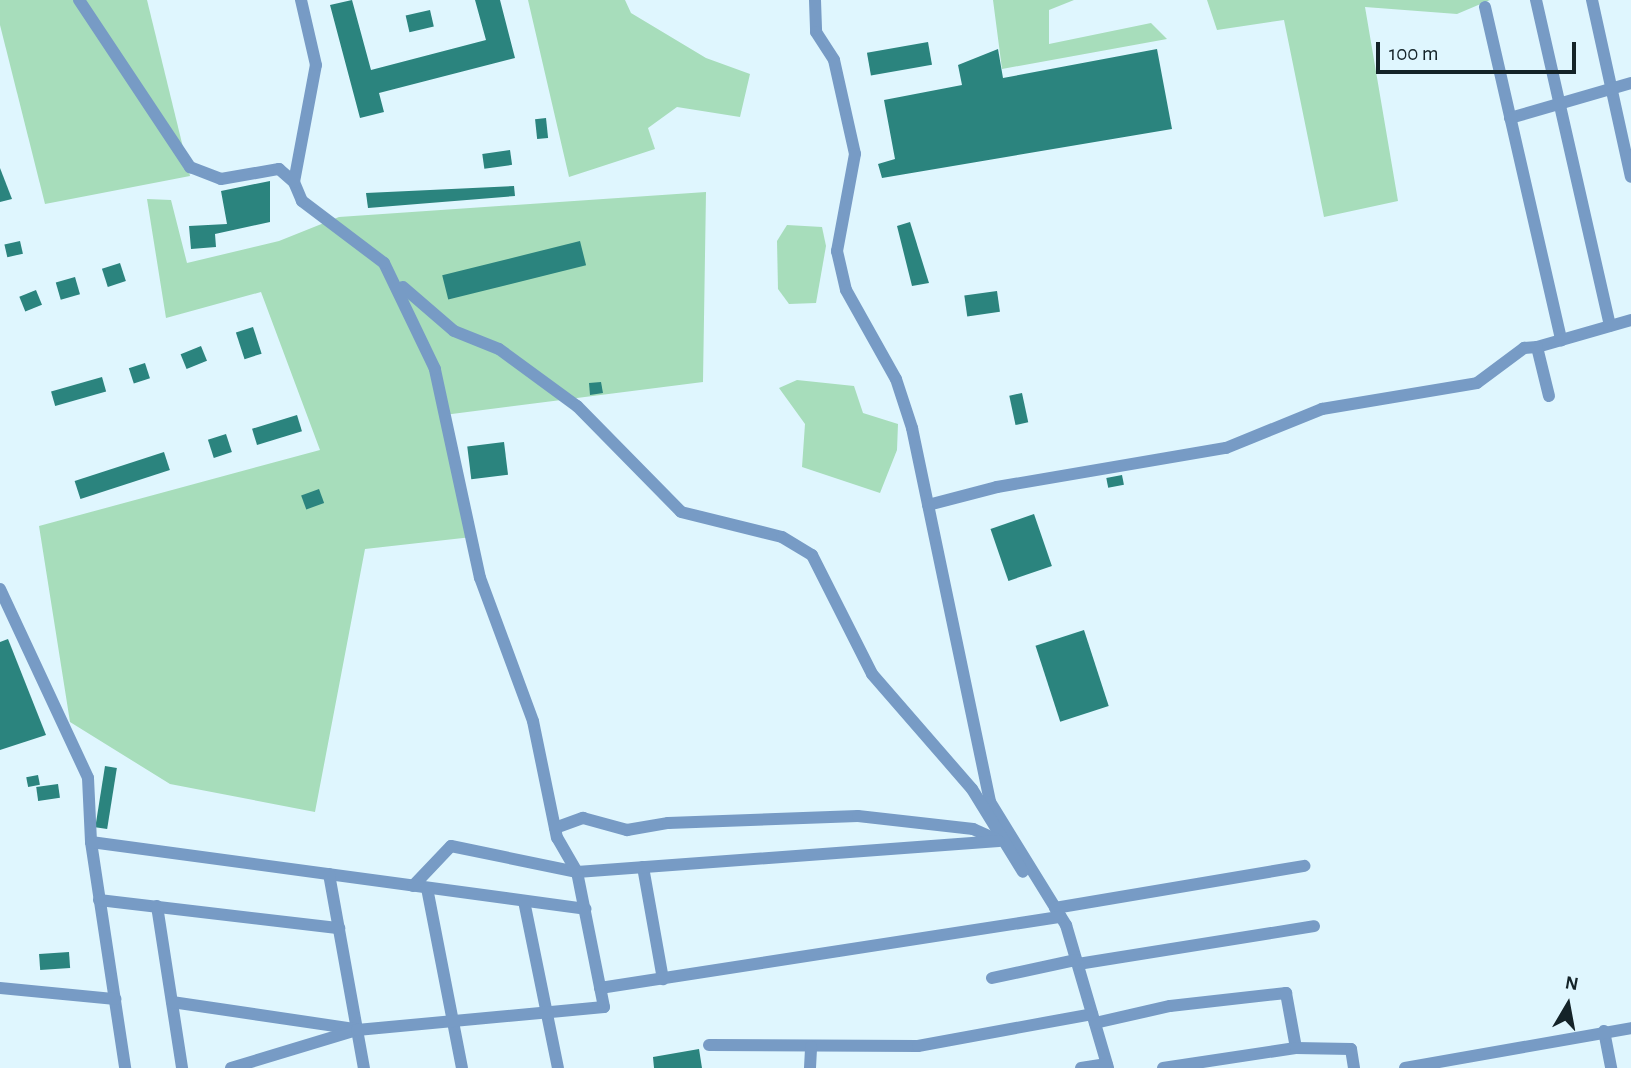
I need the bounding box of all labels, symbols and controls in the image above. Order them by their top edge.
scale bar [1379,28,1578,72]
text: 100 m [1389,43,1439,64]
north arrow [1533,970,1603,1040]
text: N [1564,973,1580,994]

